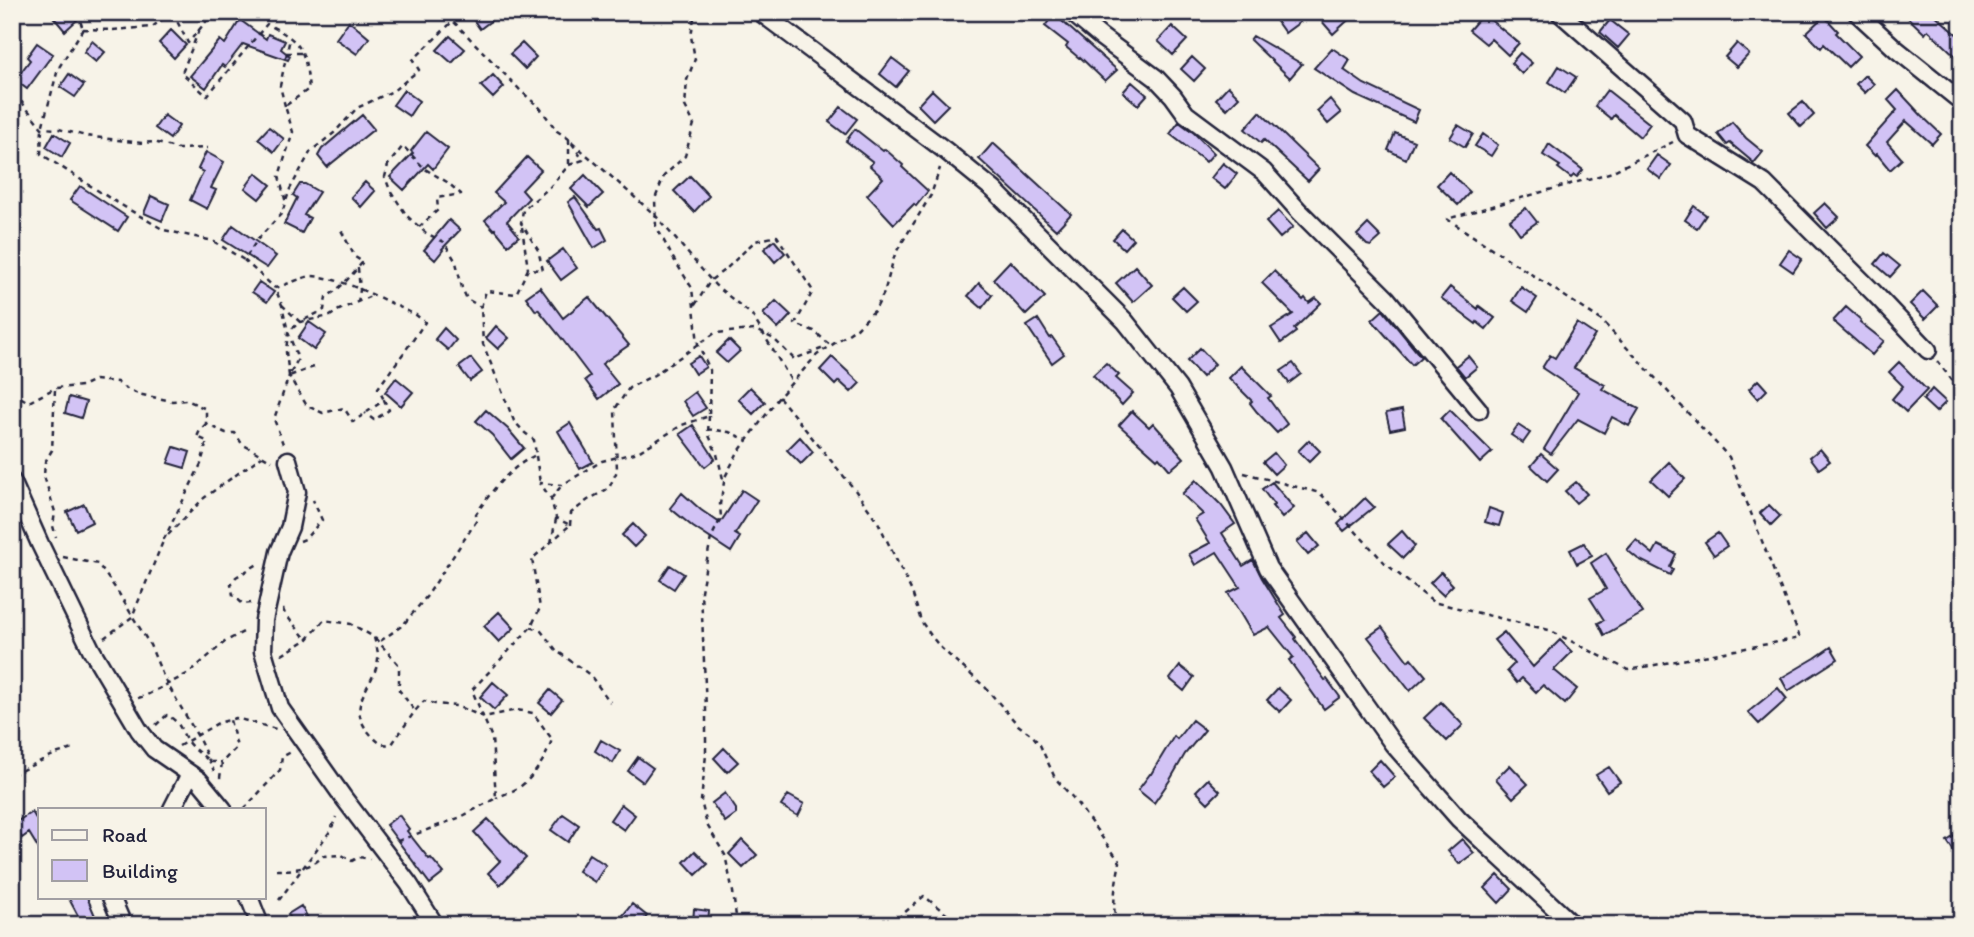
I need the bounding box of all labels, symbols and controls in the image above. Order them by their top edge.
legend [38,808,266,898]
text: Road [102,822,148,847]
text: Building [102,858,178,883]

